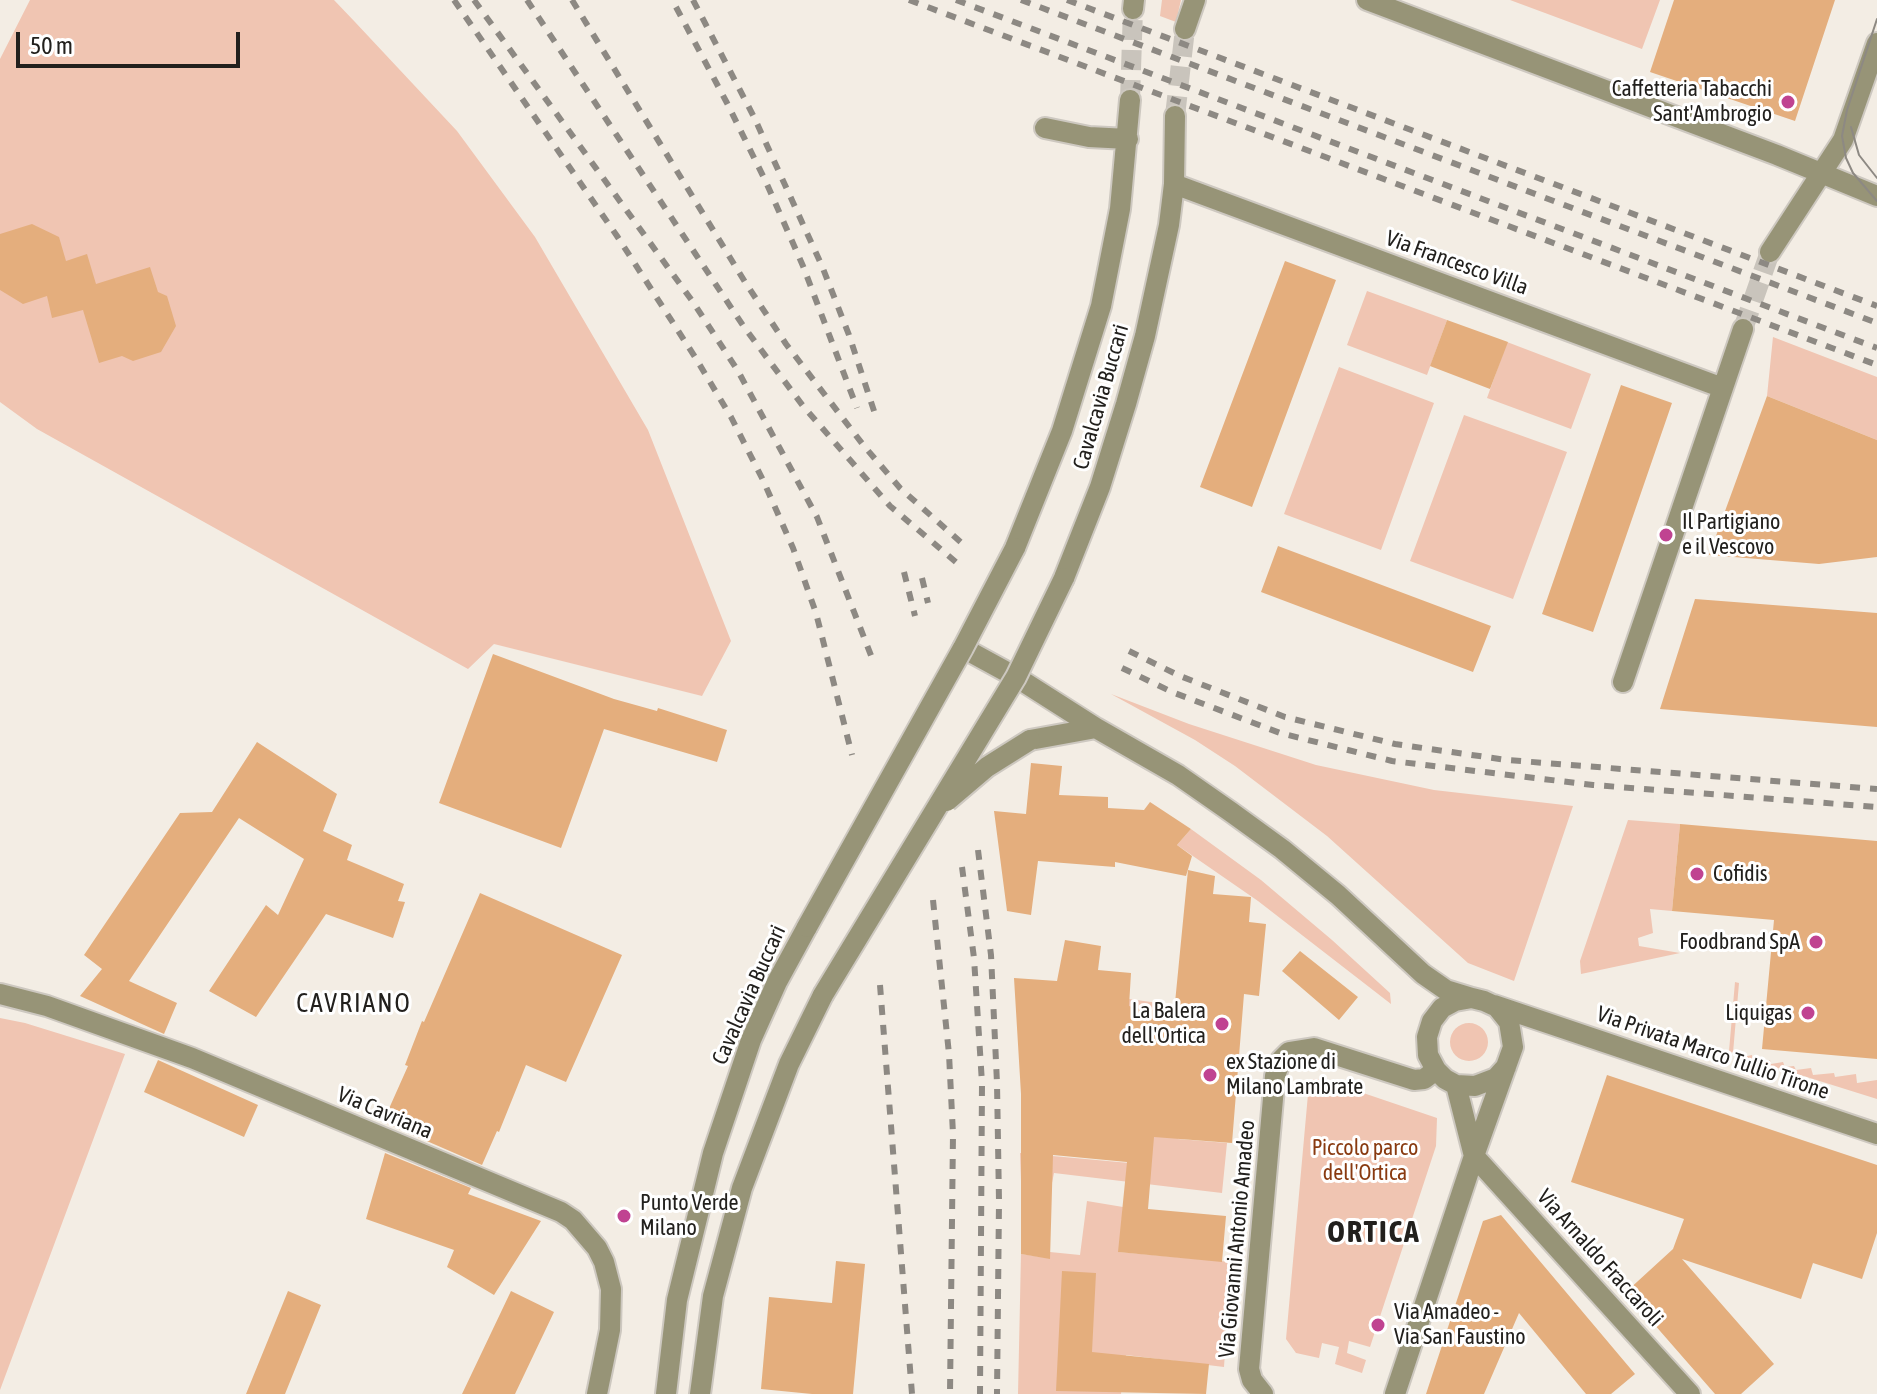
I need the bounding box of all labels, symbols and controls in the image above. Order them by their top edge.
scale bar [20,16,244,66]
text: 50 m [30,32,73,59]
place label: Caffetteria Tabacchi Sant'Ambrogio [1612,76,1772,128]
marker: Caffetteria Tabacchi Sant'Ambrogio [1779,93,1797,111]
street label: Via Francesco Villa [1382,225,1532,301]
street label: Cavalcavia Buccari [1068,321,1134,473]
place label: Il Partigiano e il Vescovo [1682,509,1780,560]
marker: Il Partigiano e il Vescovo [1657,526,1675,544]
place label: Cofidis [1713,861,1768,887]
marker: Cofidis [1688,865,1706,883]
street label: Cavalcavia Buccari [707,921,791,1069]
place label: Foodbrand SpA [1679,929,1800,955]
marker: Foodbrand SpA [1807,933,1825,951]
district label: CAVRIANO [296,988,412,1020]
place label: La Balera dell'Ortica [1121,998,1206,1050]
place label: Liquigas [1725,1000,1792,1026]
street label: Via Privata Marco Tullio Tirone [1593,1001,1833,1105]
marker: Liquigas [1799,1004,1817,1022]
marker: La Balera dell'Ortica [1213,1015,1231,1033]
place label: ex Stazione di Milano Lambrate [1226,1049,1363,1100]
marker: ex Stazione di Milano Lambrate [1201,1066,1219,1084]
street label: Via Cavriana [333,1081,437,1145]
street label: Via Giovanni Antonio Amadeo [1213,1119,1261,1359]
park label: Piccolo parco dell'Ortica [1312,1135,1418,1186]
street label: Via Arnaldo Fraccaroli [1531,1184,1669,1332]
place label: Punto Verde Milano [640,1190,739,1242]
marker: Punto Verde Milano [615,1207,633,1225]
district label: ORTICA [1327,1215,1421,1251]
place label: Via Amadeo - Via San Faustino [1394,1299,1526,1350]
marker: Via Amadeo - Via San Faustino [1369,1316,1387,1334]

